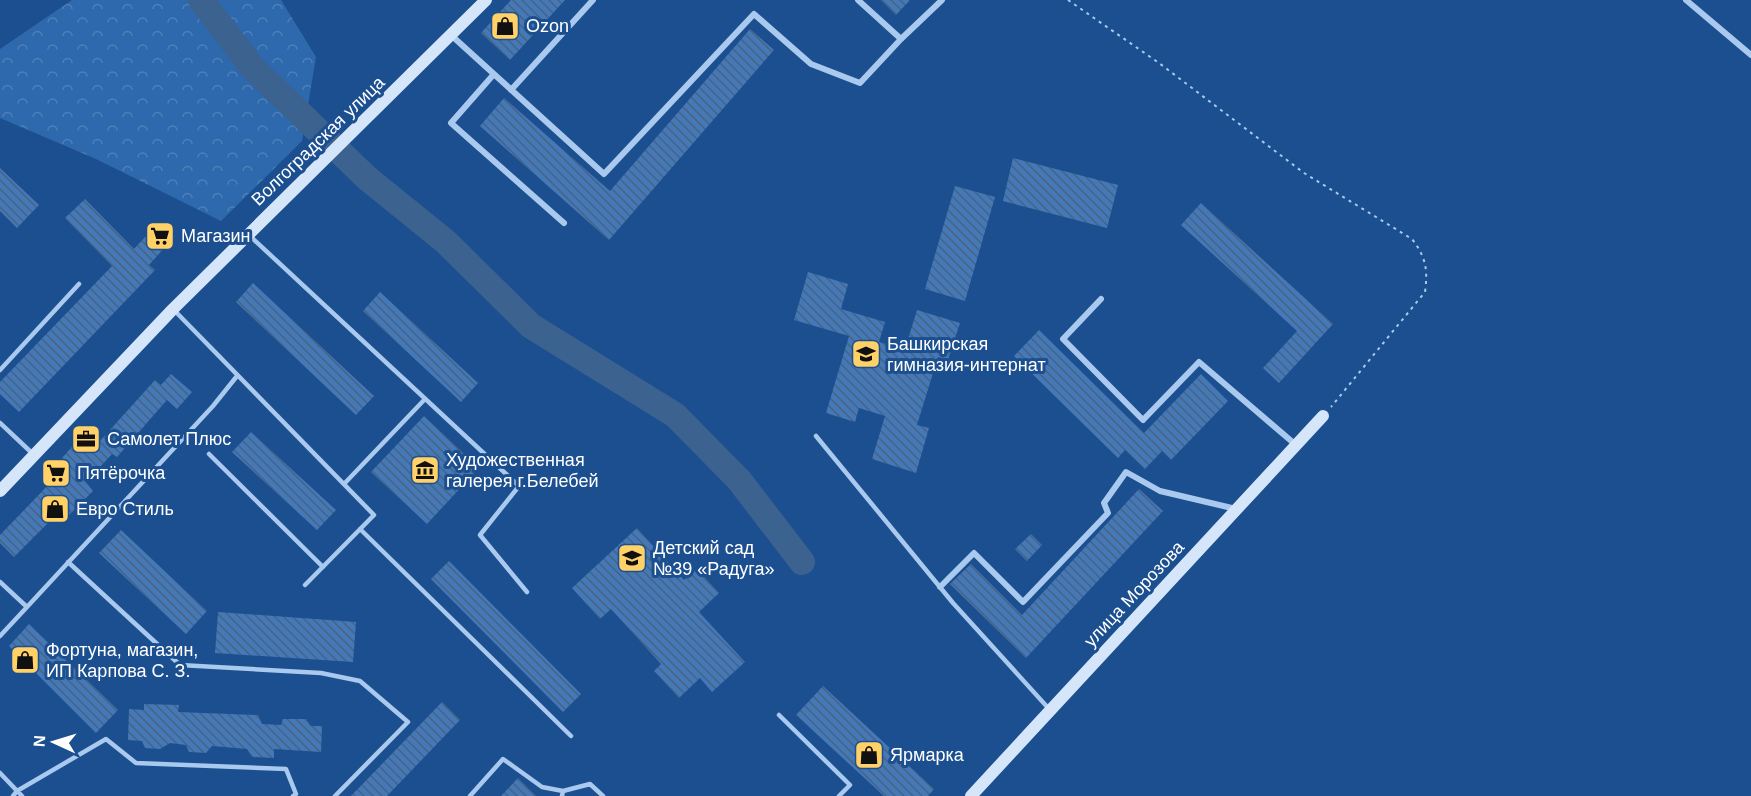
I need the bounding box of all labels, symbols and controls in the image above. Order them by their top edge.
shop icon: Ozon [489,10,521,42]
place label: Ozon [526,16,569,36]
street label: Волгоградская улица [247,72,389,210]
supermarket icon: Магазин [144,220,176,252]
place label: Магазин [181,226,250,246]
place label: Башкирская гимназия-интернат [887,334,1046,375]
school or university icon: Башкирская гимназия-интернат [850,338,882,370]
office icon: Самолет Плюс [70,423,102,455]
place label: Самолет Плюс [107,429,231,449]
place label: Художественная галерея г.Белебей [446,450,599,491]
museum icon: Художественная галерея г.Белебей [409,454,441,486]
supermarket icon: Пятёрочка [40,457,72,489]
place label: Пятёрочка [77,463,166,483]
shop icon: Евро Стиль [39,493,71,525]
place label: Евро Стиль [76,499,174,519]
street label: улица Морозова [1080,536,1189,651]
place label: Детский сад №39 «Радуга» [653,538,774,579]
school or university icon: Детский сад №39 «Радуга» [616,542,648,574]
place label: Фортуна, магазин, ИП Карпова С. З. [46,640,198,681]
shop icon: Фортуна, магазин, ИП Карпова С. З. [9,644,41,676]
north arrow [24,712,84,772]
text: N [31,735,48,747]
shop icon: Ярмарка [853,739,885,771]
place label: Ярмарка [890,745,965,765]

